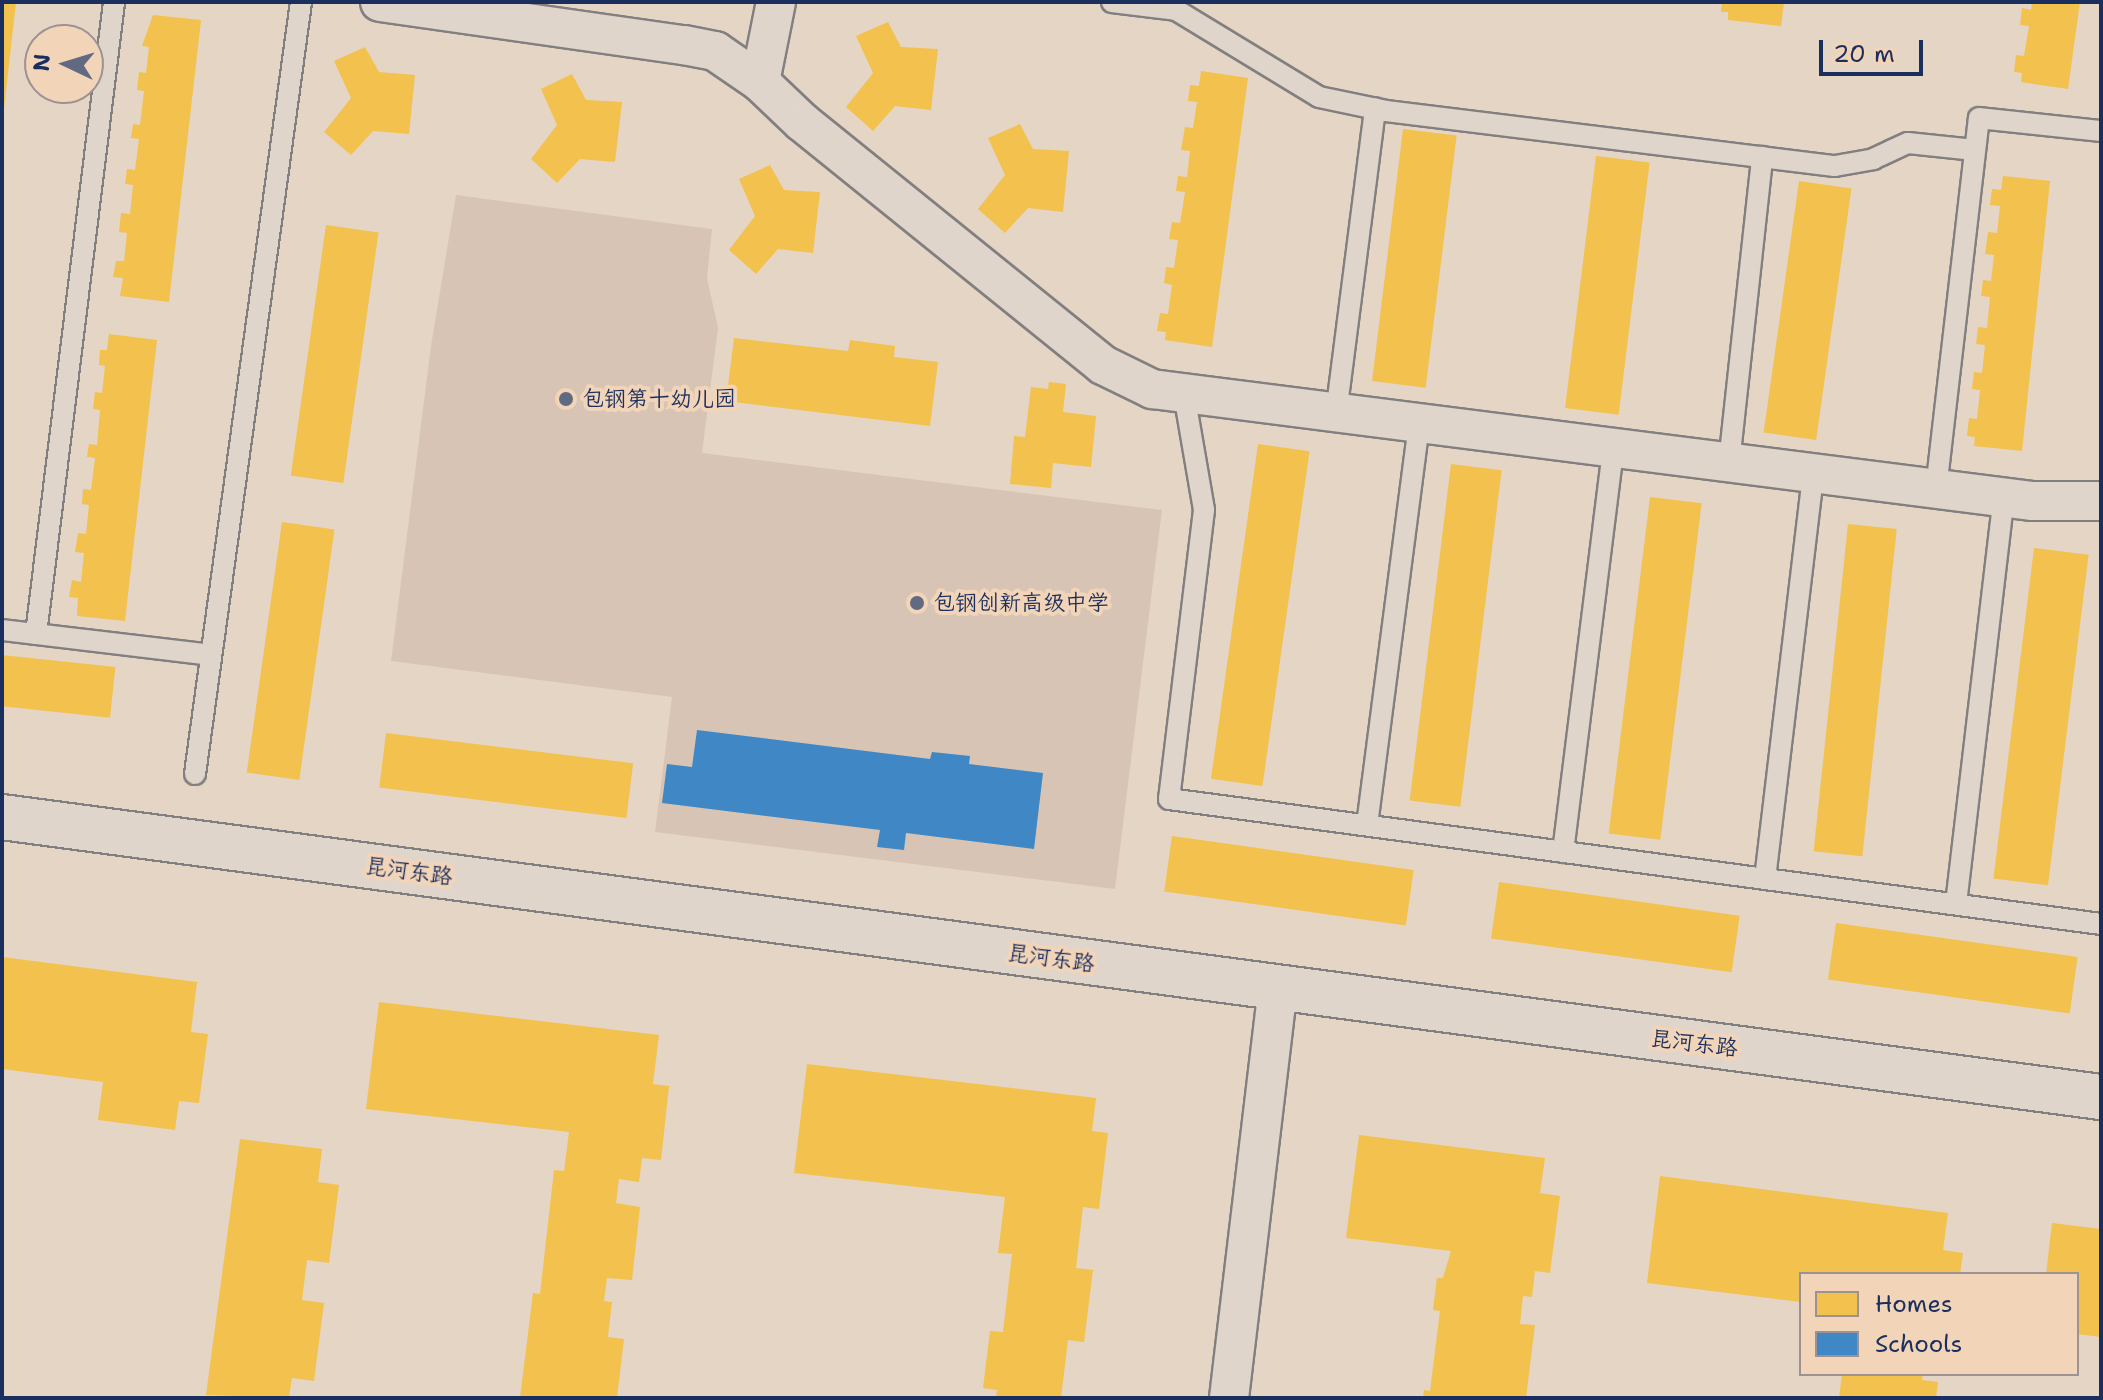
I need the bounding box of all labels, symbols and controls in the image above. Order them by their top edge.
north arrow [24,24,104,104]
scale bar [1823,24,1927,74]
text: 20 m [1833,38,1895,70]
text: N [26,53,57,72]
place label: 包钢第十幼儿园 [582,386,736,412]
marker: 包钢第十幼儿园 [557,390,575,408]
place label: 包钢创新高级中学 [933,590,1109,616]
marker: 包钢创新高级中学 [908,594,926,612]
street label: 昆河东路 [364,852,454,890]
street label: 昆河东路 [1006,939,1096,977]
street label: 昆河东路 [1649,1025,1739,1061]
legend [1799,1272,2079,1376]
text: Homes [1875,1288,1953,1320]
text: Schools [1875,1328,1962,1360]

